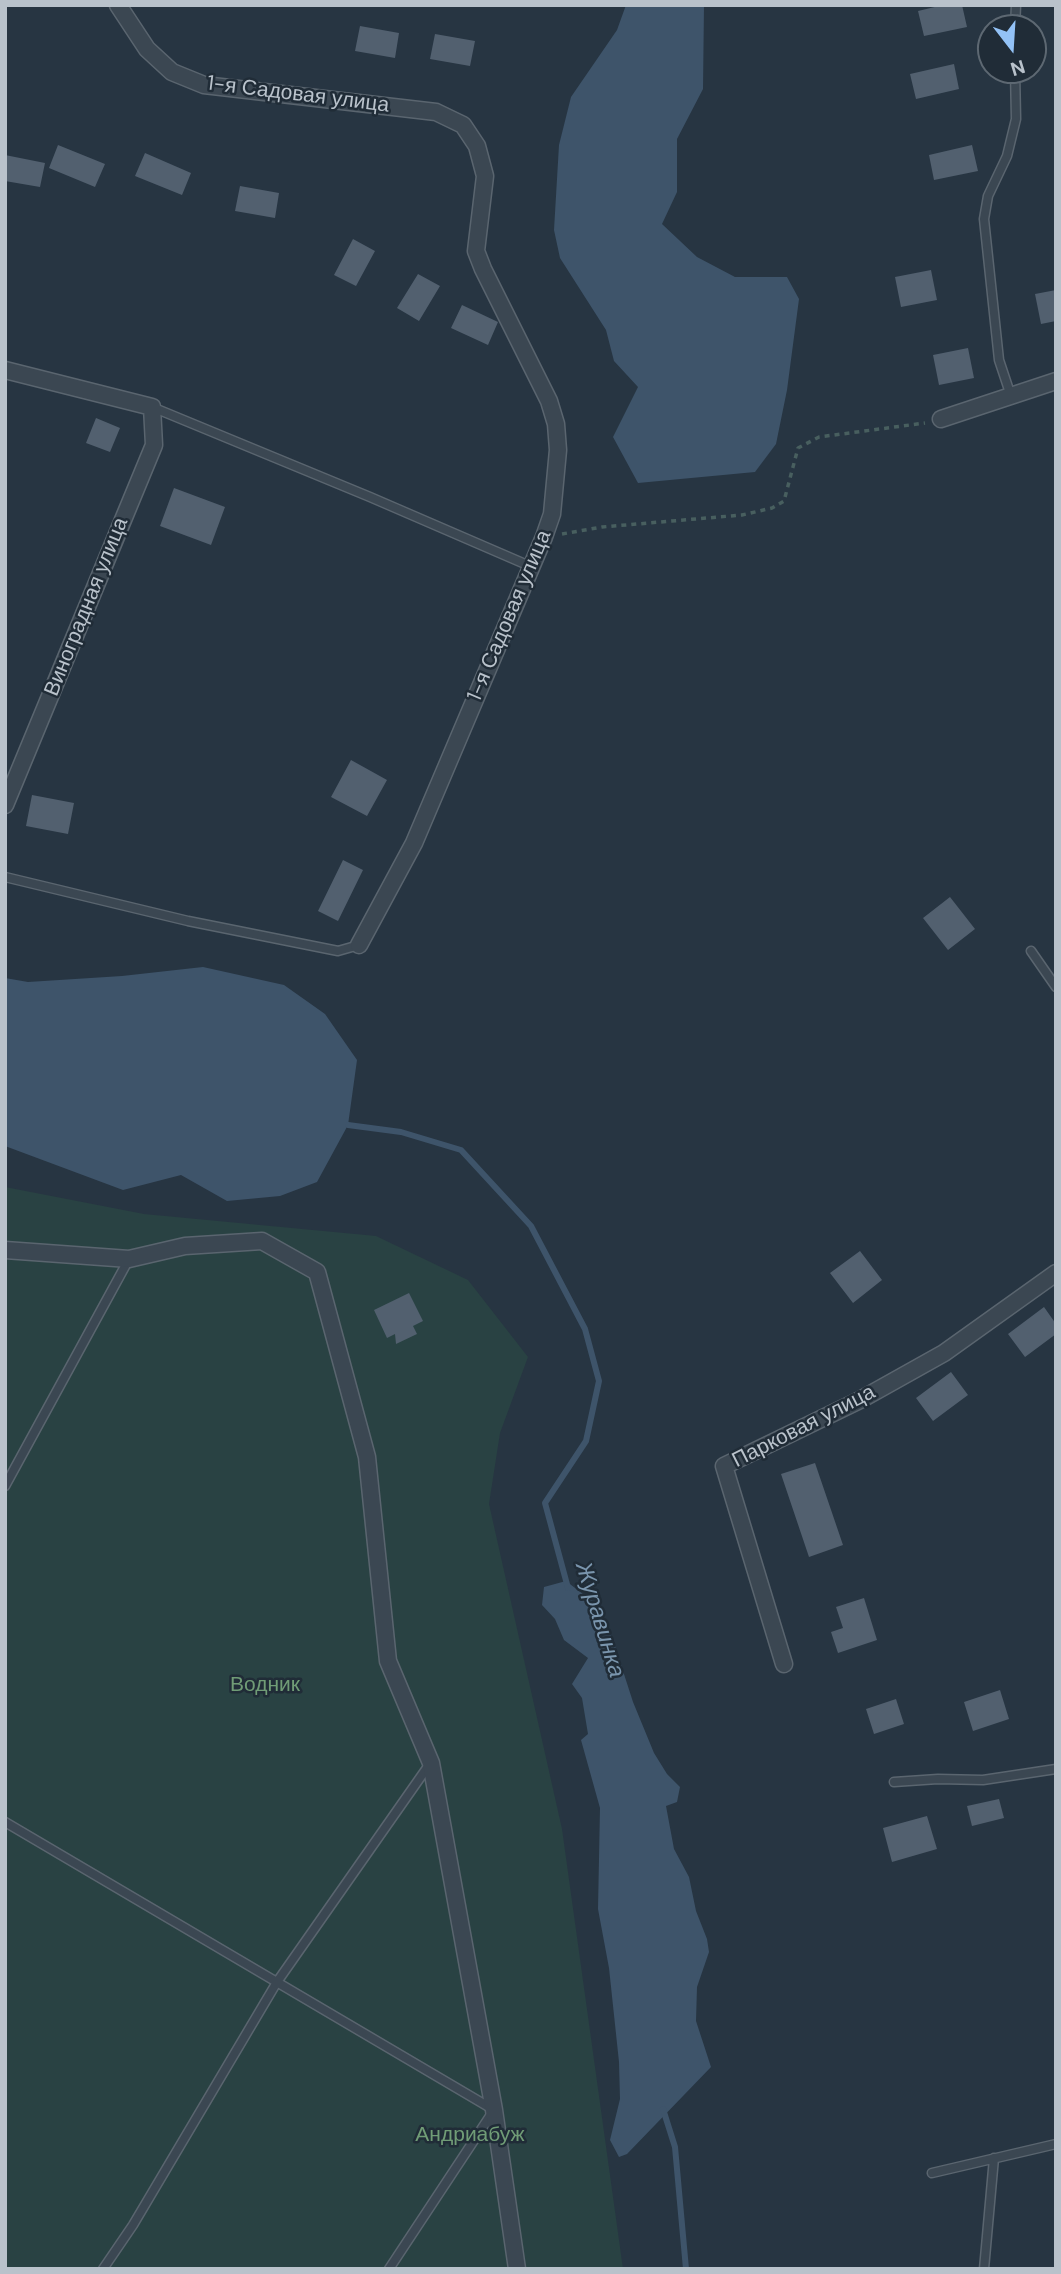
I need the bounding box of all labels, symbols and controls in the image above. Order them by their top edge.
north arrow [977,14,1047,84]
text: N [1007,54,1028,82]
street label: 1-я Садовая улица [206,71,390,119]
street label: Виноградная улица [40,514,134,700]
street label: 1-я Садовая улица [463,527,557,705]
street label: Парковая улица [728,1380,880,1474]
water label: Журавинка [568,1559,630,1681]
park label: Водник [230,1672,300,1698]
park label: Андриабуж [415,2122,525,2148]

